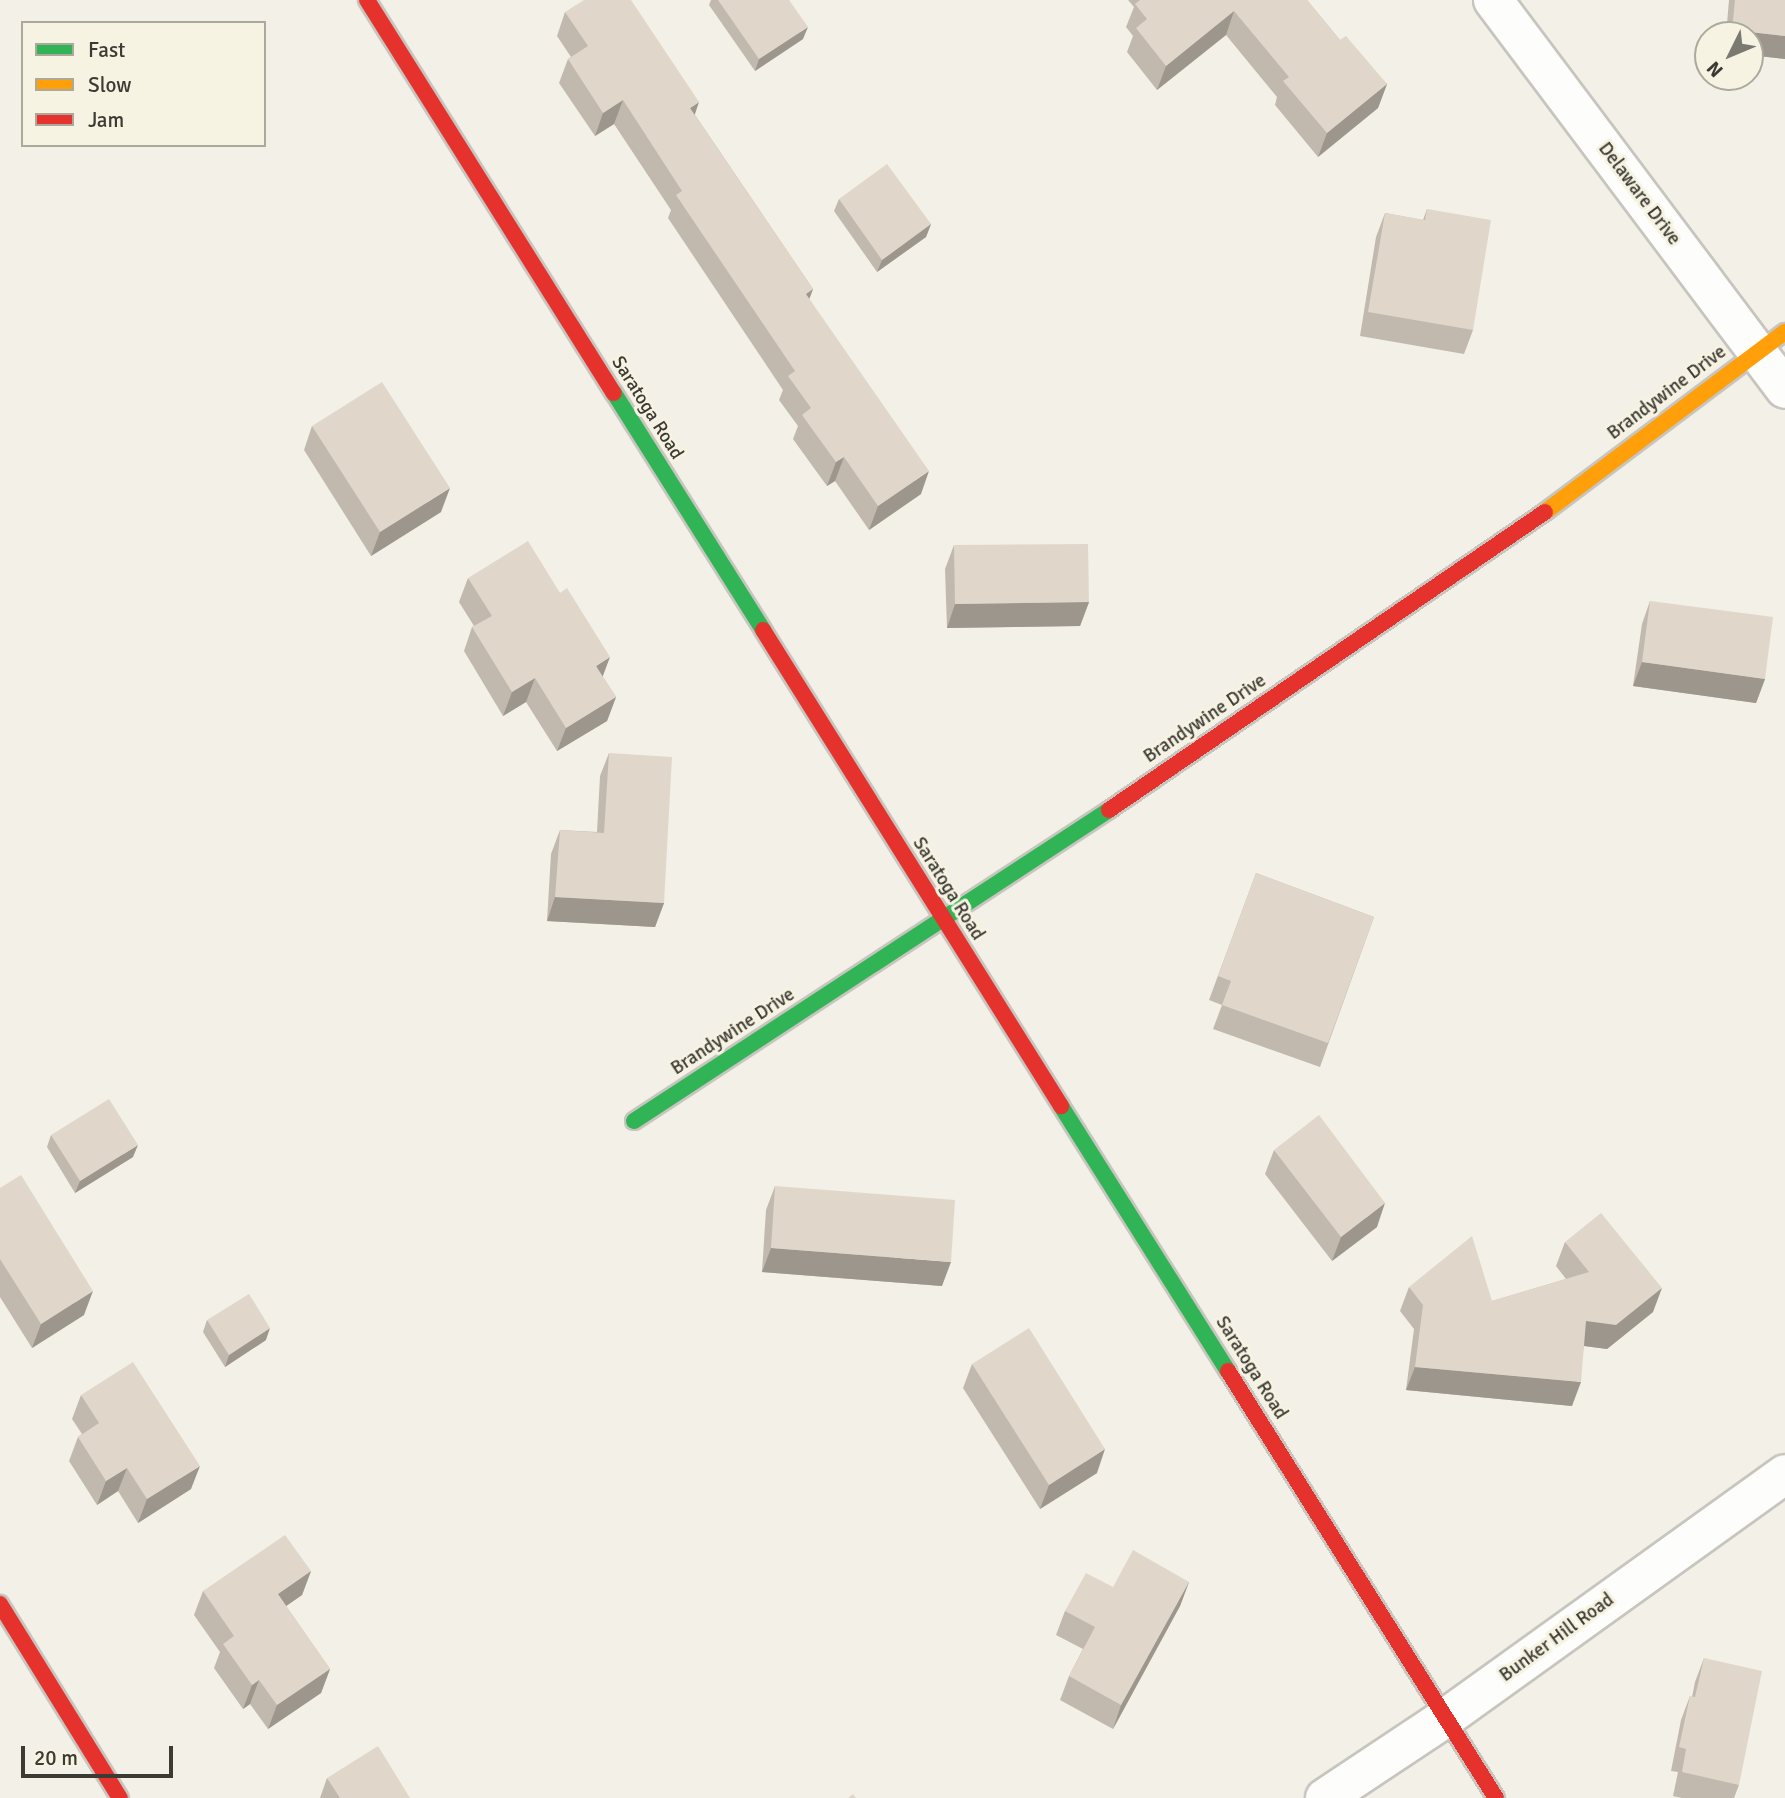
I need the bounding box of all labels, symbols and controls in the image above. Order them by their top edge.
legend [21,21,266,147]
north arrow [1694,21,1764,91]
text: Fast [88,37,125,63]
text: N [1702,56,1728,82]
text: Slow [88,72,132,98]
text: Jam [88,107,124,133]
street label: Delaware Drive [1593,138,1685,250]
street label: Brandywine Drive [1603,341,1731,445]
street label: Saratoga Road [606,352,688,464]
street label: Brandywine Drive [1139,670,1271,768]
street label: Saratoga Road [907,833,989,945]
street label: Brandywine Drive [667,984,799,1080]
street label: Saratoga Road [1210,1312,1292,1424]
street label: Bunker Hill Road [1495,1589,1619,1687]
scale bar [24,1731,177,1775]
text: 20 m [34,1745,78,1771]

